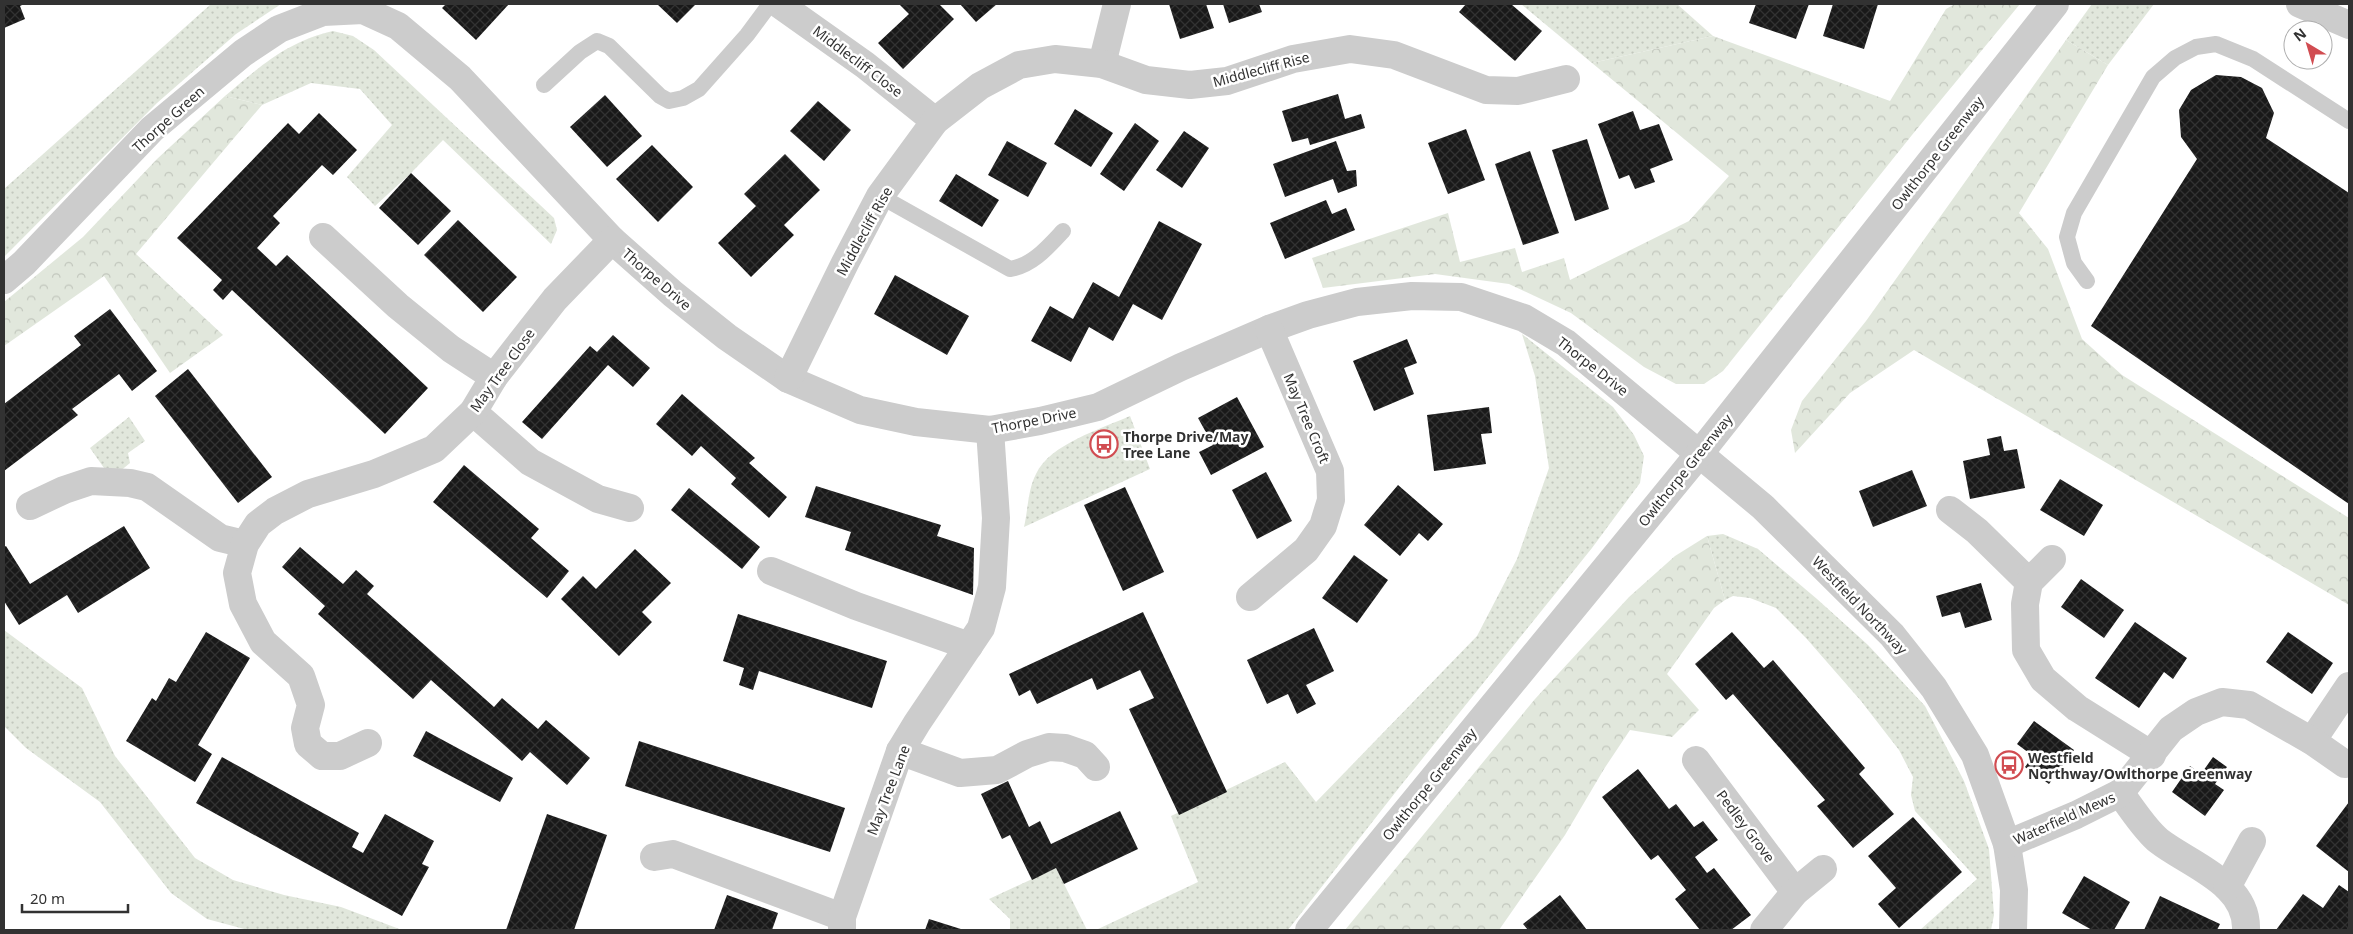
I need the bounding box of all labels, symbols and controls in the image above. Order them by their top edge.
north arrow [2283,20,2333,70]
street label: Middlecliff Close [809,21,907,101]
text: N [2289,23,2310,45]
street label: Middlecliff Rise [1211,47,1311,91]
street label: Thorpe Green [128,81,208,157]
street label: Owlthorpe Greenway [1886,91,1988,214]
street label: Middlecliff Rise [832,183,896,279]
street label: Thorpe Drive [619,244,696,314]
street label: May Tree Close [465,324,539,416]
street label: Thorpe Drive [1553,332,1633,400]
street label: May Tree Croft [1279,370,1335,466]
street label: Thorpe Drive [990,403,1078,437]
street label: Owlthorpe Greenway [1634,409,1737,530]
place label: Thorpe Drive/May Tree Lane [1123,427,1248,462]
bus stop icon: Thorpe Drive/May Tree Lane [1089,429,1119,459]
street label: Westfield Northway [1808,552,1912,659]
street label: Owlthorpe Greenway [1378,723,1481,844]
street label: May Tree Lane [862,742,914,838]
place label: Westfield Northway/Owlthorpe Greenway [2028,748,2252,783]
bus stop icon: Westfield Northway/Owlthorpe Greenway [1994,750,2024,780]
street label: Pedley Grove [1713,786,1779,866]
street label: Waterfield Mews [2010,787,2118,849]
scale bar [22,882,129,914]
text: 20 m [30,888,65,908]

